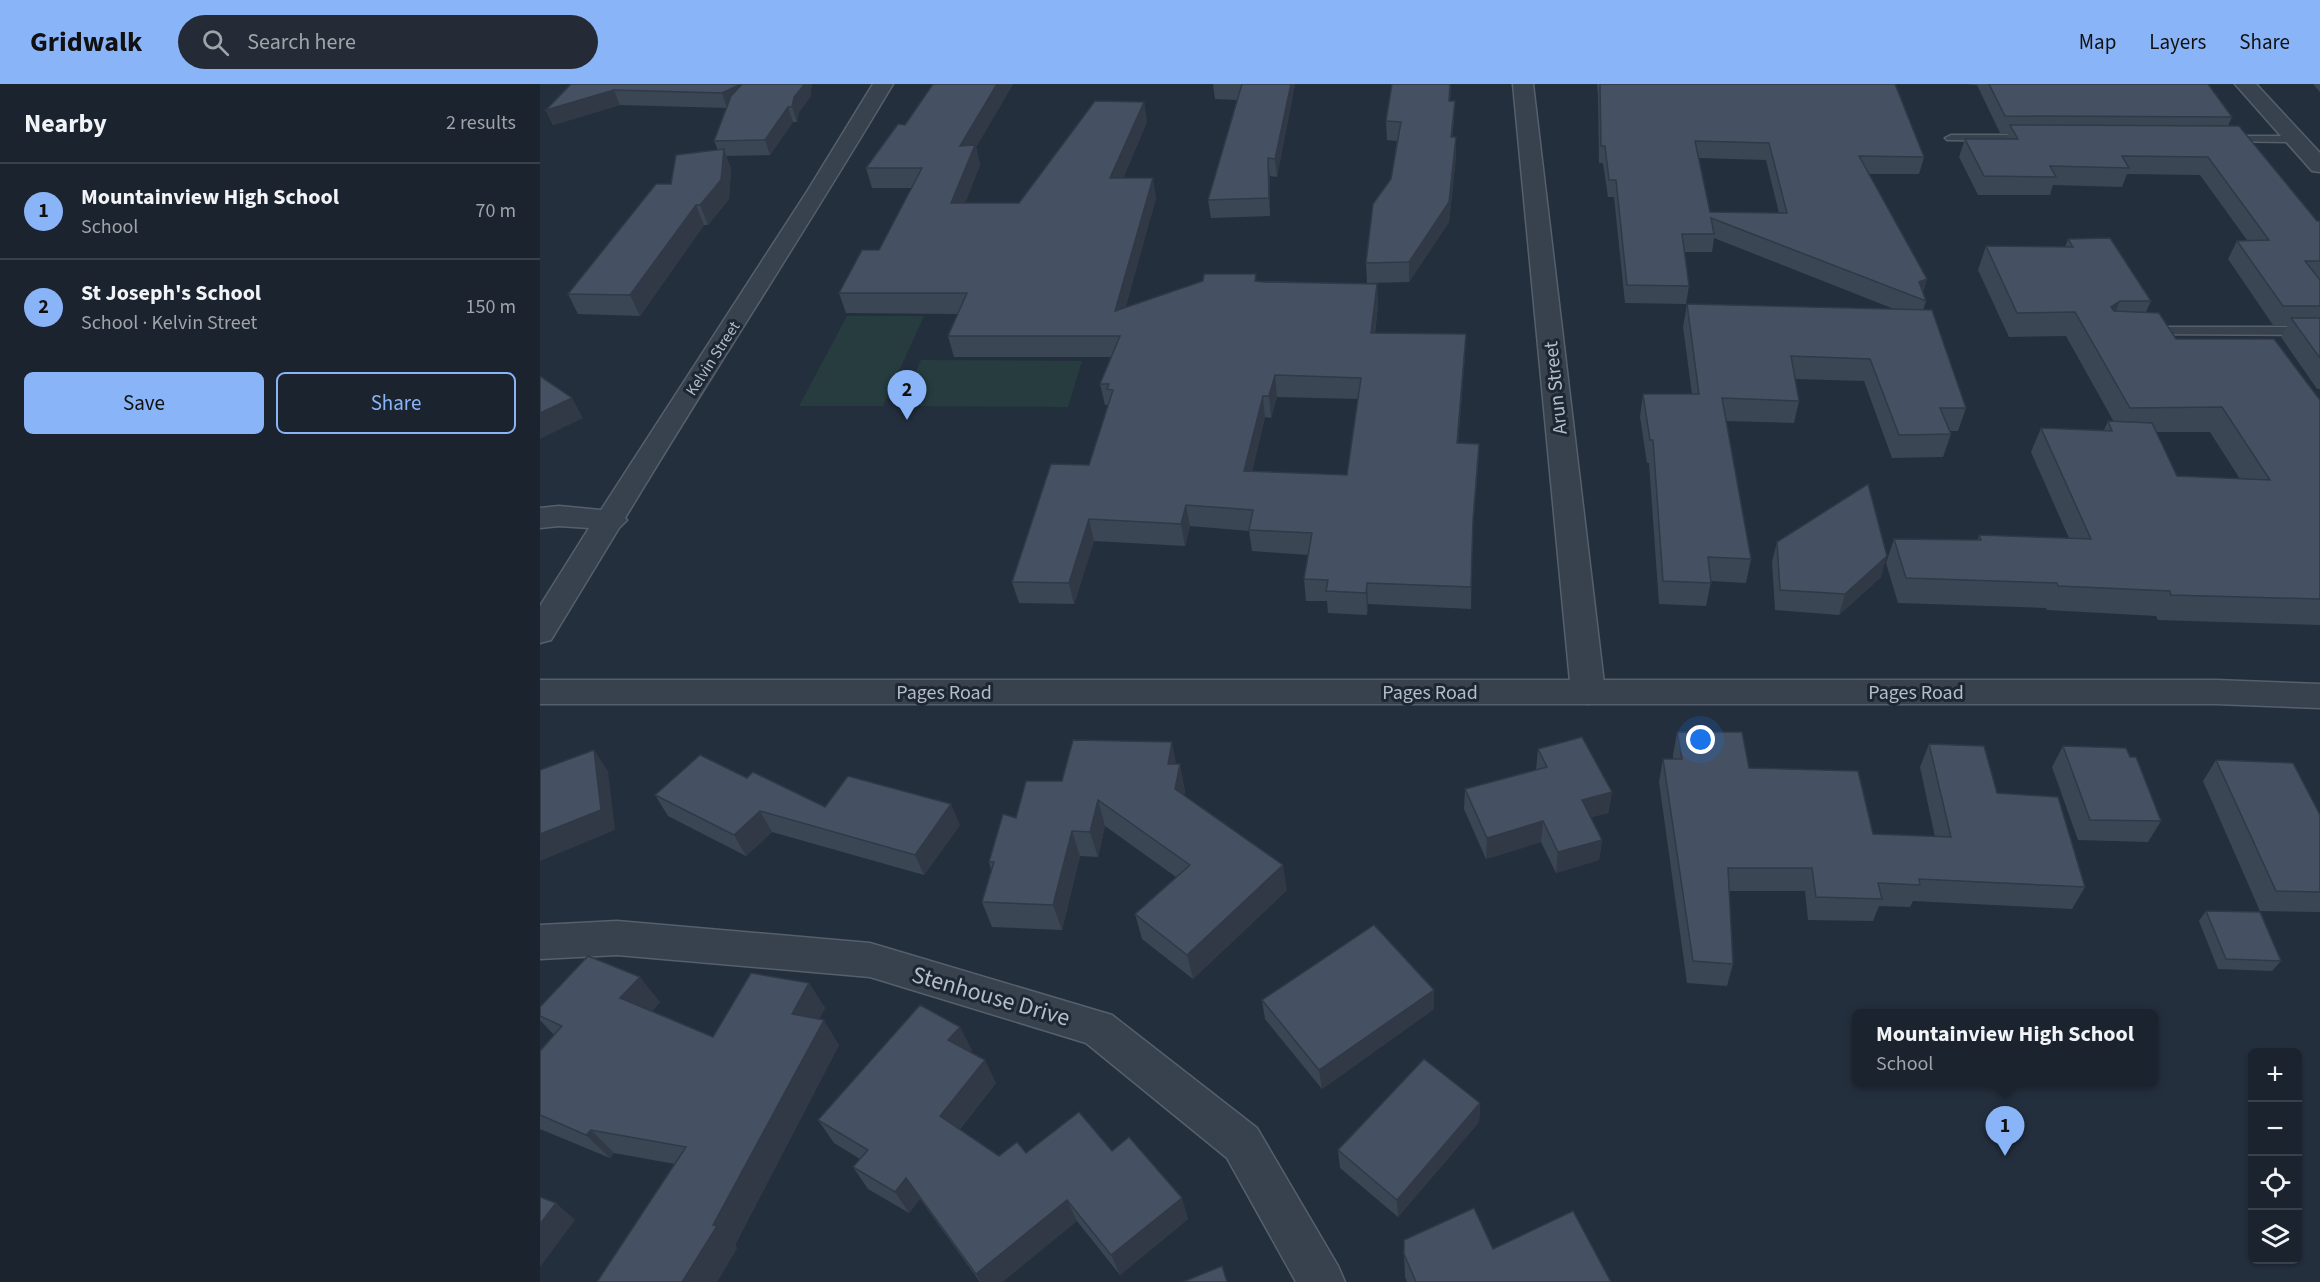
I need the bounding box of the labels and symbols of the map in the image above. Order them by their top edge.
street label: Kelvin Street [681,317,745,400]
street label: Arun Street [1537,340,1575,436]
pin: 2 [888,370,926,420]
street label: Pages Road [896,679,992,707]
street label: Pages Road [1382,679,1478,707]
street label: Pages Road [1868,679,1964,707]
your location [1686,725,1715,754]
street label: Stenhouse Drive [908,957,1074,1036]
pin: 1 [1986,1106,2024,1156]

